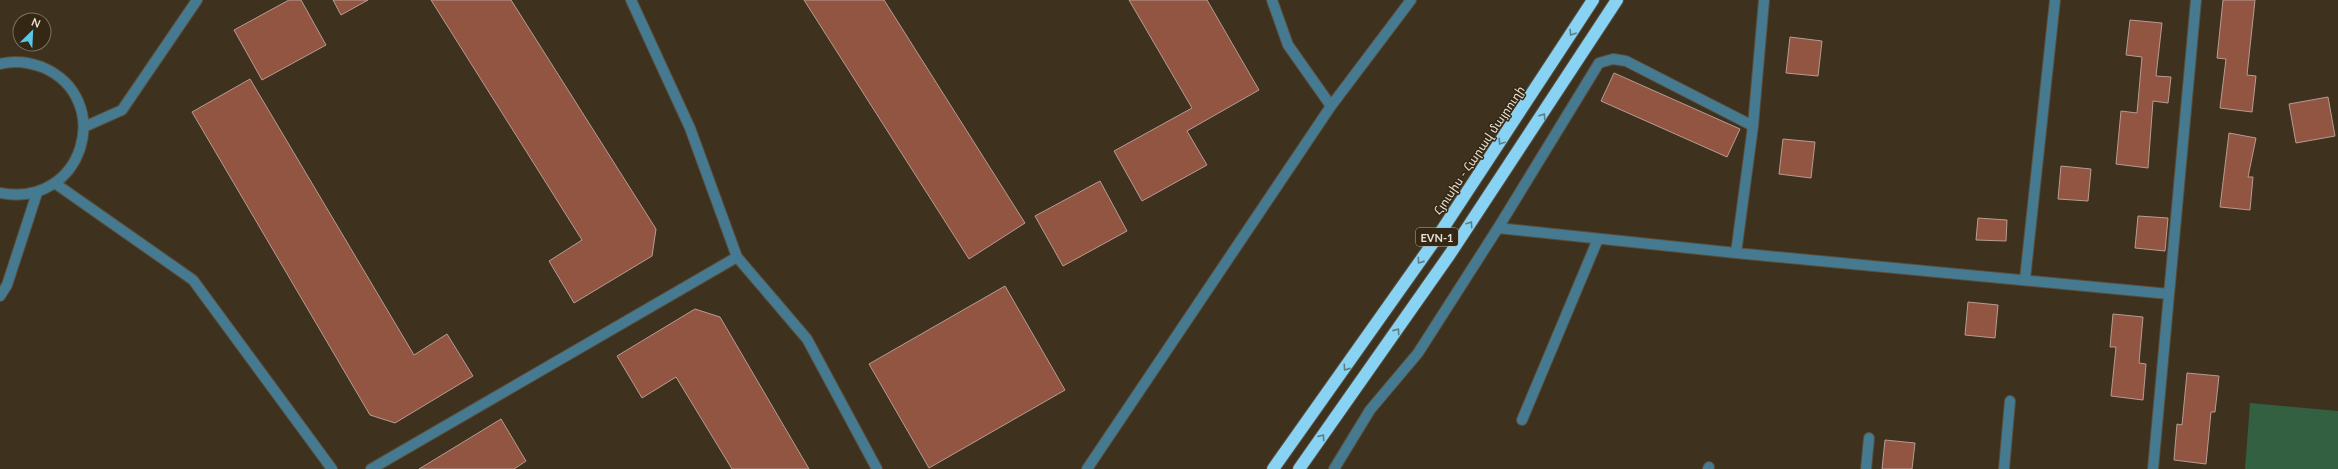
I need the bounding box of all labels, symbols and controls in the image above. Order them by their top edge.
north arrow [12,12,52,52]
text: N [30,15,43,30]
one-way arrow [1569,29,1577,36]
street label: Հյուսիս - Հարավ մայրուղի [1430,83,1528,217]
one-way arrow [1538,113,1545,120]
one-way arrow [1498,138,1506,145]
one-way arrow [1465,221,1473,228]
road number: EVN-1 [1416,228,1458,246]
one-way arrow [1417,257,1425,264]
one-way arrow [1392,328,1399,335]
one-way arrow [1344,363,1351,370]
one-way arrow [1317,435,1324,442]

